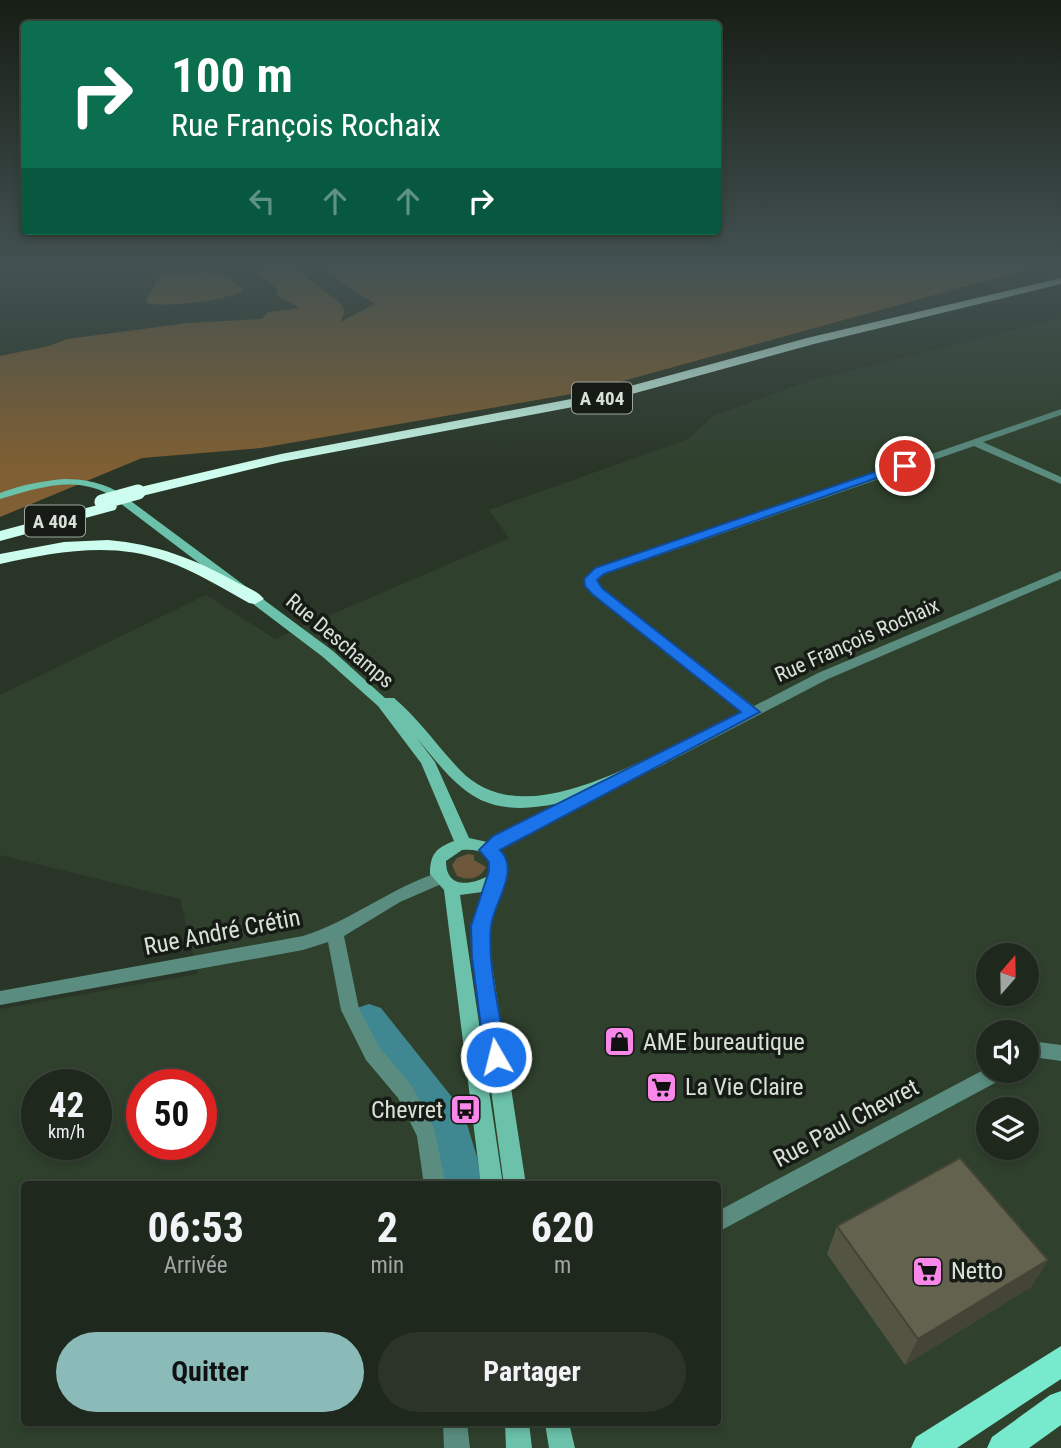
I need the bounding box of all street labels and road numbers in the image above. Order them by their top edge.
road number: A 404 [572,382,632,414]
road number: A 404 [25,506,85,536]
street label: Rue Deschamps [281,589,399,693]
street label: Rue François Rochaix [771,593,943,687]
street label: Rue André Crétin [142,903,302,961]
street label: Rue Paul Chevret [769,1073,923,1173]

